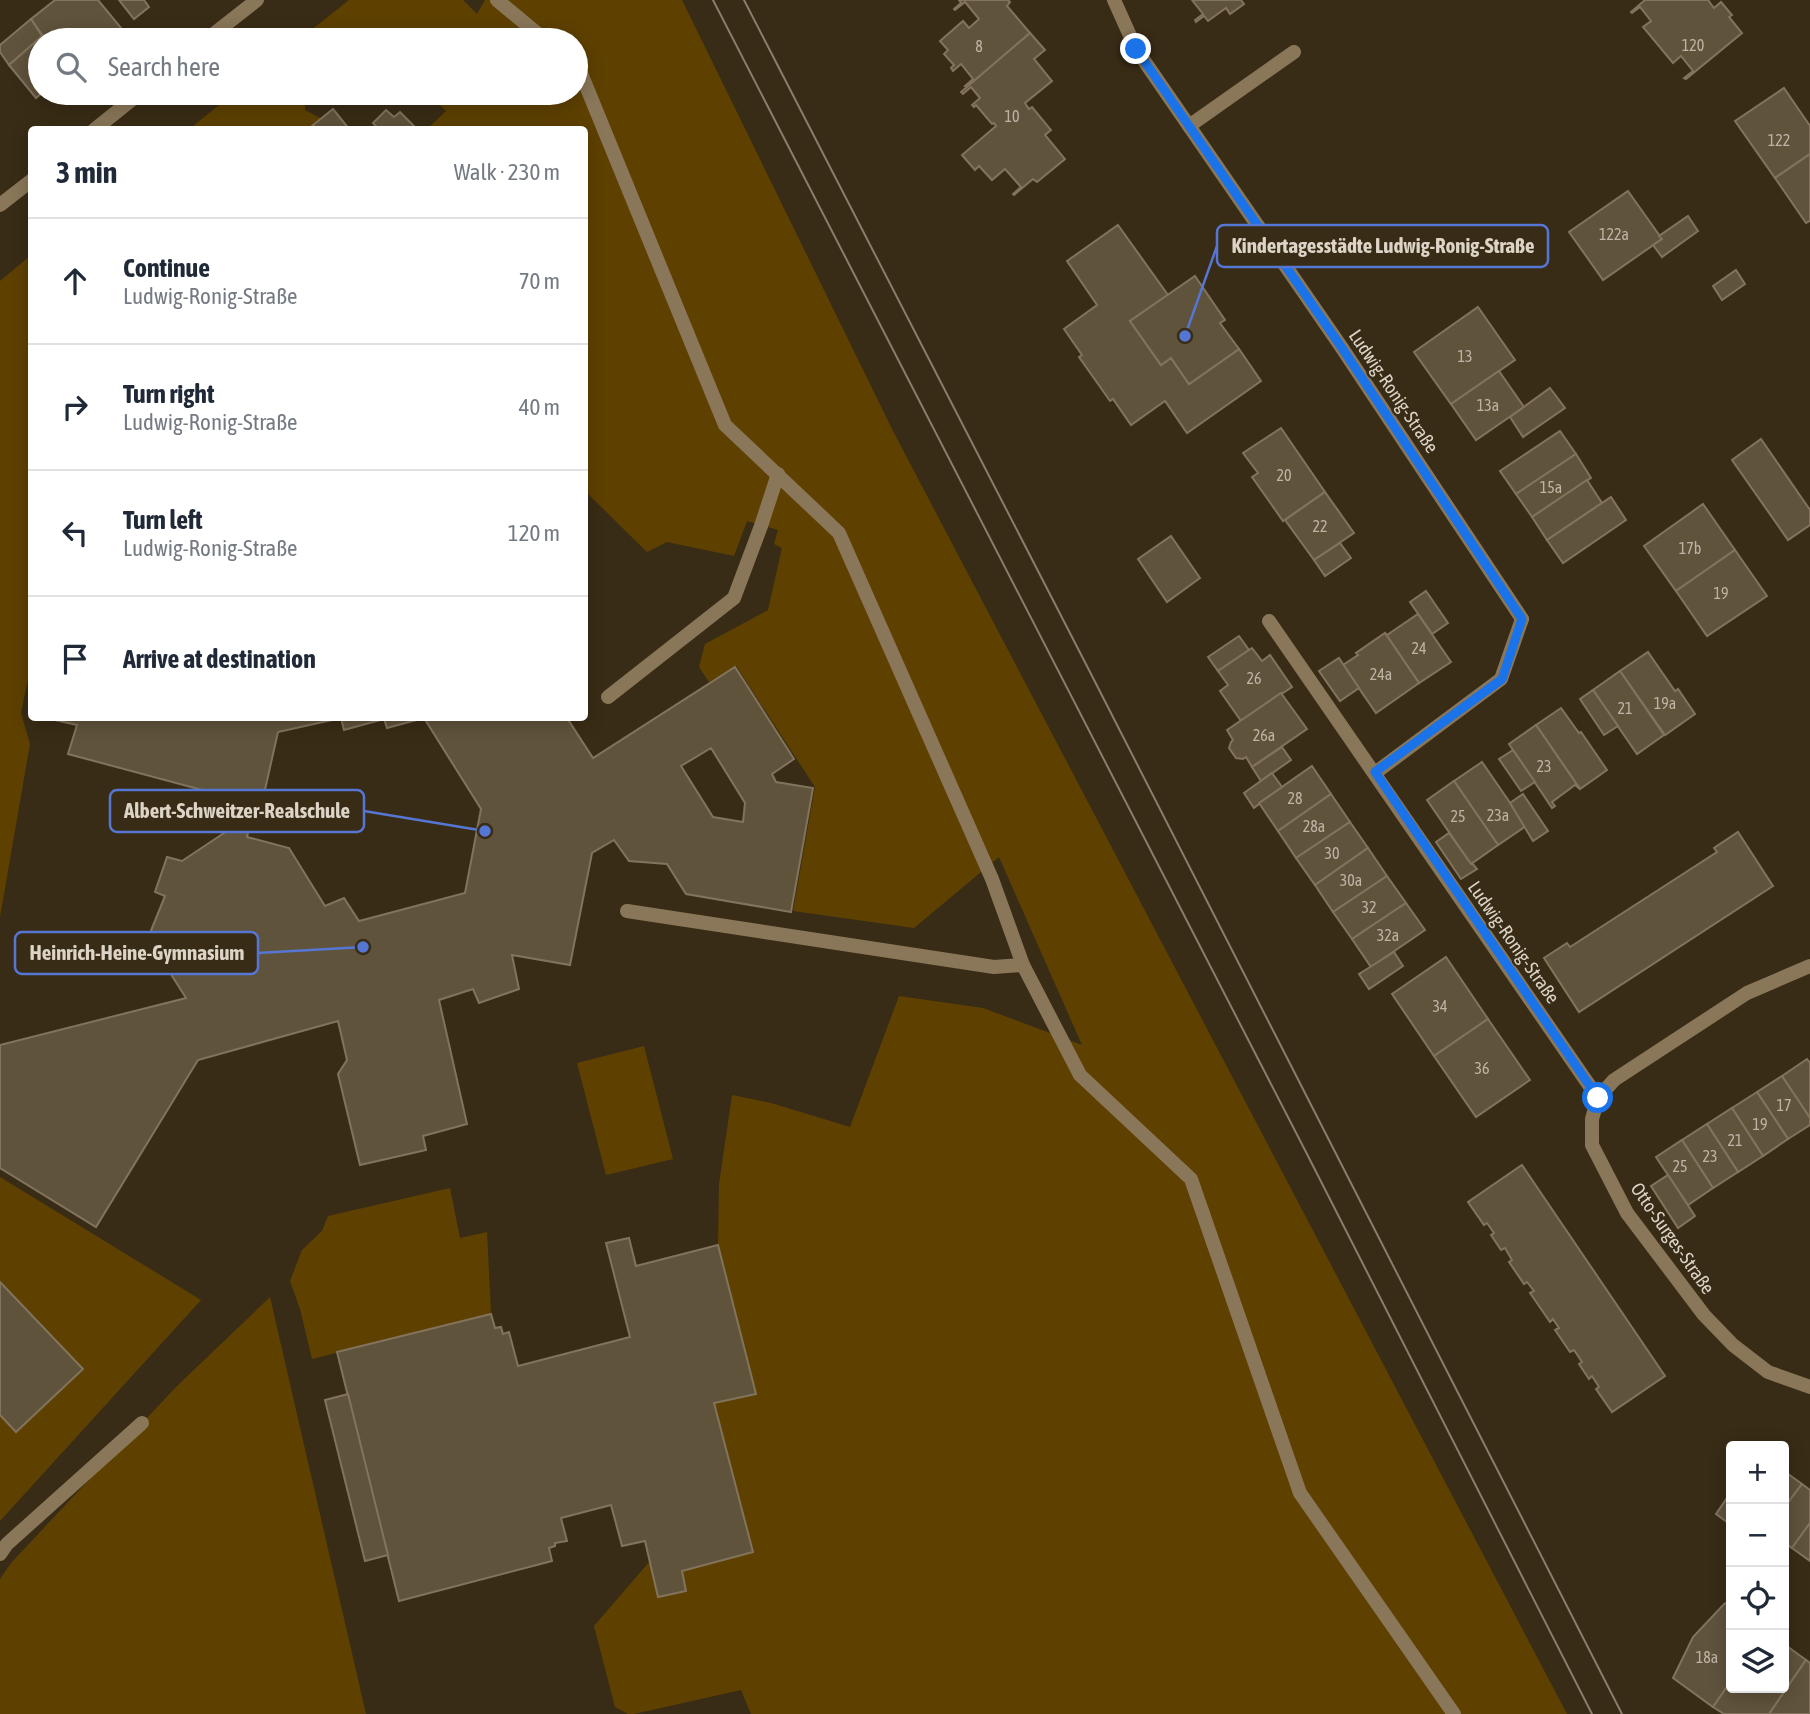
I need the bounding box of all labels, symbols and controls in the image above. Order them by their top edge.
search box [28,28,588,105]
route end [1120,33,1151,64]
house number: 120 [1682,36,1704,54]
house number: 8 [975,37,983,55]
icon: search [52,48,90,86]
text: Search here [108,52,220,82]
house number: 10 [1004,107,1020,125]
house number: 122 [1768,131,1790,149]
text: 3 min [56,155,117,189]
text: Walk · 230 m [454,159,560,185]
callout: Kindertagesstädte Ludwig-Ronig-Straße [1217,225,1548,267]
house number: 122a [1599,225,1629,243]
text: Kindertagesstädte Ludwig-Ronig-Straße [1232,233,1534,257]
text: Continue [123,253,210,283]
icon: ahead [56,262,94,300]
text: 70 m [519,268,560,294]
text: Ludwig-Ronig-Straße [123,283,298,309]
street label: Ludwig-Ronig-Straße [1345,325,1443,457]
house number: 13 [1457,347,1473,365]
text: Turn right [123,379,214,409]
icon: right [56,388,94,426]
text: 40 m [519,394,560,420]
house number: 13a [1477,396,1499,414]
text: Ludwig-Ronig-Straße [123,409,298,435]
house number: 20 [1276,466,1292,484]
house number: 15a [1540,478,1562,496]
text: Turn left [123,505,203,535]
icon: left [56,514,94,552]
house number: 22 [1312,517,1328,535]
text: 120 m [508,520,560,546]
text: Ludwig-Ronig-Straße [123,535,298,561]
house number: 17b [1679,539,1701,557]
house number: 19 [1713,584,1729,602]
house number: 24 [1411,639,1427,657]
icon: arrive [56,640,94,678]
text: Arrive at destination [123,644,316,674]
house number: 24a [1370,665,1392,683]
house number: 26 [1246,669,1262,687]
house number: 19a [1654,694,1676,712]
house number: 21 [1617,699,1633,717]
house number: 26a [1253,726,1275,744]
house number: 23 [1536,757,1552,775]
house number: 28 [1287,789,1303,807]
callout: Albert-Schweitzer-Realschule [110,790,364,832]
text: Albert-Schweitzer-Realschule [123,798,350,822]
house number: 23a [1487,806,1509,824]
house number: 25 [1450,807,1466,825]
house number: 28a [1303,817,1325,835]
house number: 30 [1324,844,1340,862]
house number: 30a [1340,871,1362,889]
street label: Ludwig-Ronig-Straße [1464,877,1564,1007]
house number: 32 [1361,898,1377,916]
house number: 32a [1377,926,1399,944]
callout: Heinrich-Heine-Gymnasium [15,932,258,974]
text: Heinrich-Heine-Gymnasium [30,940,244,964]
house number: 34 [1432,997,1448,1015]
house number: 36 [1474,1059,1490,1077]
route start [1582,1082,1613,1113]
house number: 17 [1776,1096,1792,1114]
house number: 19 [1752,1115,1768,1133]
house number: 21 [1727,1131,1743,1149]
house number: 23 [1702,1147,1718,1165]
house number: 25 [1672,1157,1688,1175]
street label: Otto-Surges-Straße [1627,1178,1719,1298]
map controls [1726,1441,1789,1693]
button: + [1726,1441,1789,1504]
button: − [1726,1504,1789,1567]
button: locate [1726,1567,1789,1630]
button: layers [1726,1630,1789,1693]
house number: 18a [1696,1648,1718,1666]

